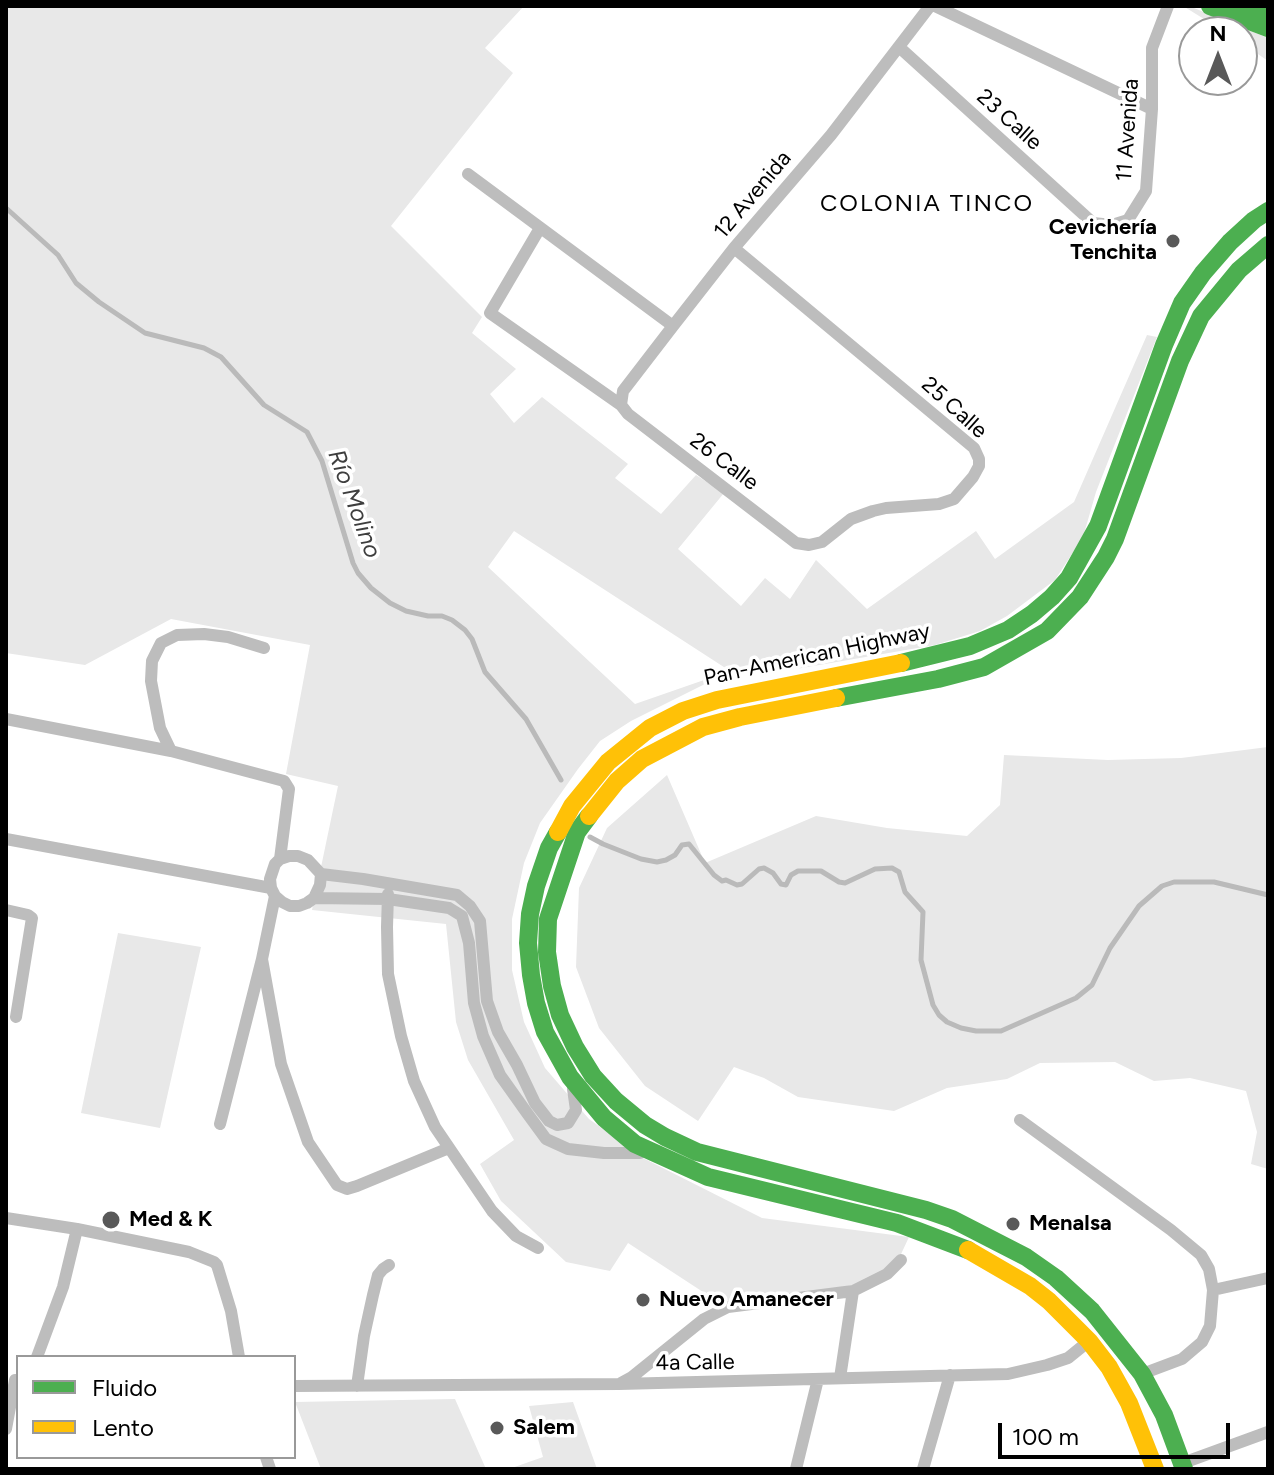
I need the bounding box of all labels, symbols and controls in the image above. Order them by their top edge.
north arrow [1178,16,1258,96]
text: N [1209,20,1227,47]
street label: 11 Avenida [1111,78,1145,182]
street label: 23 Calle [971,84,1047,156]
street label: 12 Avenida [709,146,797,244]
district label: COLONIA TINCO [820,190,1034,218]
place label: Cevichería Tenchita [1049,215,1157,266]
marker: Cevichería Tenchita [1164,232,1182,250]
street label: 25 Calle [916,372,992,444]
street label: 26 Calle [685,428,763,496]
water label: Río Molino [321,446,387,562]
street label: Pan-American Highway [702,618,932,692]
place label: Med & K [129,1207,212,1233]
marker: Med & K [100,1209,122,1231]
place label: Menalsa [1029,1211,1112,1237]
marker: Menalsa [1004,1215,1022,1233]
place label: Nuevo Amanecer [659,1287,834,1313]
marker: Nuevo Amanecer [634,1291,652,1309]
street label: 4a Calle [655,1349,735,1377]
legend [16,1355,296,1459]
text: Fluido [92,1373,157,1402]
scale bar [1002,1407,1234,1457]
text: Lento [92,1413,154,1442]
place label: Salem [513,1415,575,1441]
marker: Salem [488,1419,506,1437]
text: 100 m [1012,1422,1079,1451]

